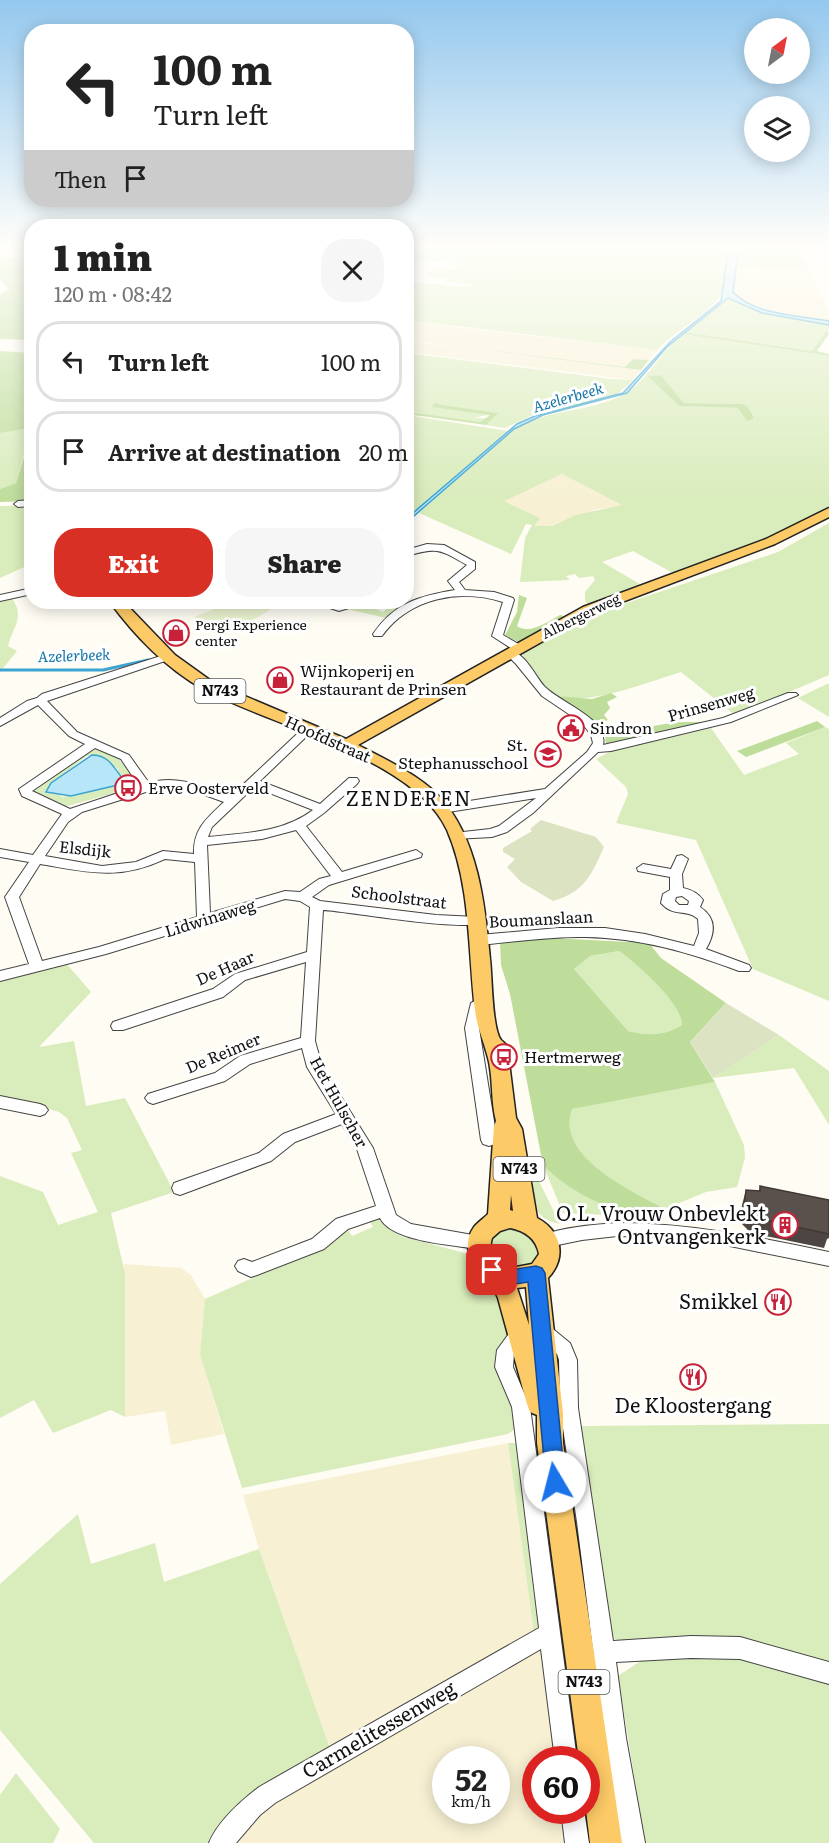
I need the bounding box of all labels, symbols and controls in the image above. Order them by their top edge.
north arrow [744,18,810,84]
map controls [744,18,810,162]
text: 100 m [153,36,272,98]
icon: left [54,48,132,126]
text: Turn left [153,93,268,133]
button: layers [744,96,810,162]
text: Then [54,162,107,195]
icon: arrive [119,162,152,195]
text: 1 min [54,229,152,282]
button: close [321,239,384,302]
text: 120 m · 08:42 [54,278,172,308]
icon: left [57,345,90,378]
text: Turn left [108,345,209,378]
text: 100 m [321,345,381,378]
water label: Azelerbeek [529,375,606,418]
icon: arrive [57,435,90,468]
text: Arrive at destination [108,435,341,468]
text: 20 m [359,435,408,468]
button: Exit [54,528,213,597]
button: Share [225,528,384,597]
street label: Albergerweg [538,587,623,643]
place label: Pergi Experience center [195,614,307,650]
shop icon: Pergi Experience center [161,618,191,648]
water label: Azelerbeek [37,642,111,667]
place label: Wijnkoperij en Restaurant de Prinsen [300,658,467,700]
shop icon: Wijnkoperij en Restaurant de Prinsen [265,665,295,695]
road number: N743 [194,679,246,703]
street label: Prinsenweg [665,679,757,727]
street label: Hoofdstraat [282,708,376,768]
public building icon: Sindron [556,713,586,743]
place label: Sindron [590,715,653,739]
place label: St. Stephanusschool [398,732,528,774]
school or university icon: St. Stephanusschool [533,739,563,769]
bus stop icon: Erve Oosterveld [113,773,143,803]
place label: Erve Oosterveld [148,775,269,799]
district label: ZENDEREN [346,782,472,812]
street label: Elsdijk [58,833,113,863]
street label: Schoolstraat [350,878,449,914]
street label: Lidwinaweg [161,892,258,942]
street label: Boumanslaan [488,903,594,933]
street label: De Haar [191,943,258,991]
street label: De Reimer [181,1025,264,1079]
bus stop icon: Hertmerweg [489,1042,519,1072]
place label: Hertmerweg [524,1044,621,1068]
street label: Het Hulscher [305,1052,375,1152]
road number: N743 [494,1157,544,1181]
place label: O.L. Vrouw Onbevlekt Ontvangenkerk [556,1197,767,1250]
building icon: O.L. Vrouw Onbevlekt Ontvangenkerk [770,1210,800,1240]
pin [466,1244,517,1295]
icon: arrive [475,1253,508,1286]
place label: Smikkel [679,1285,758,1315]
restaurant icon: Smikkel [763,1287,793,1317]
restaurant icon: De Kloostergang [678,1362,708,1392]
place label: De Kloostergang [615,1389,772,1419]
position arrow [523,1450,587,1514]
road number: N743 [558,1670,610,1694]
street label: Carmelitessenweg [295,1672,461,1785]
speed limit sign: 60 [522,1746,600,1824]
text: 52 [455,1756,487,1800]
text: km/h [451,1789,491,1812]

